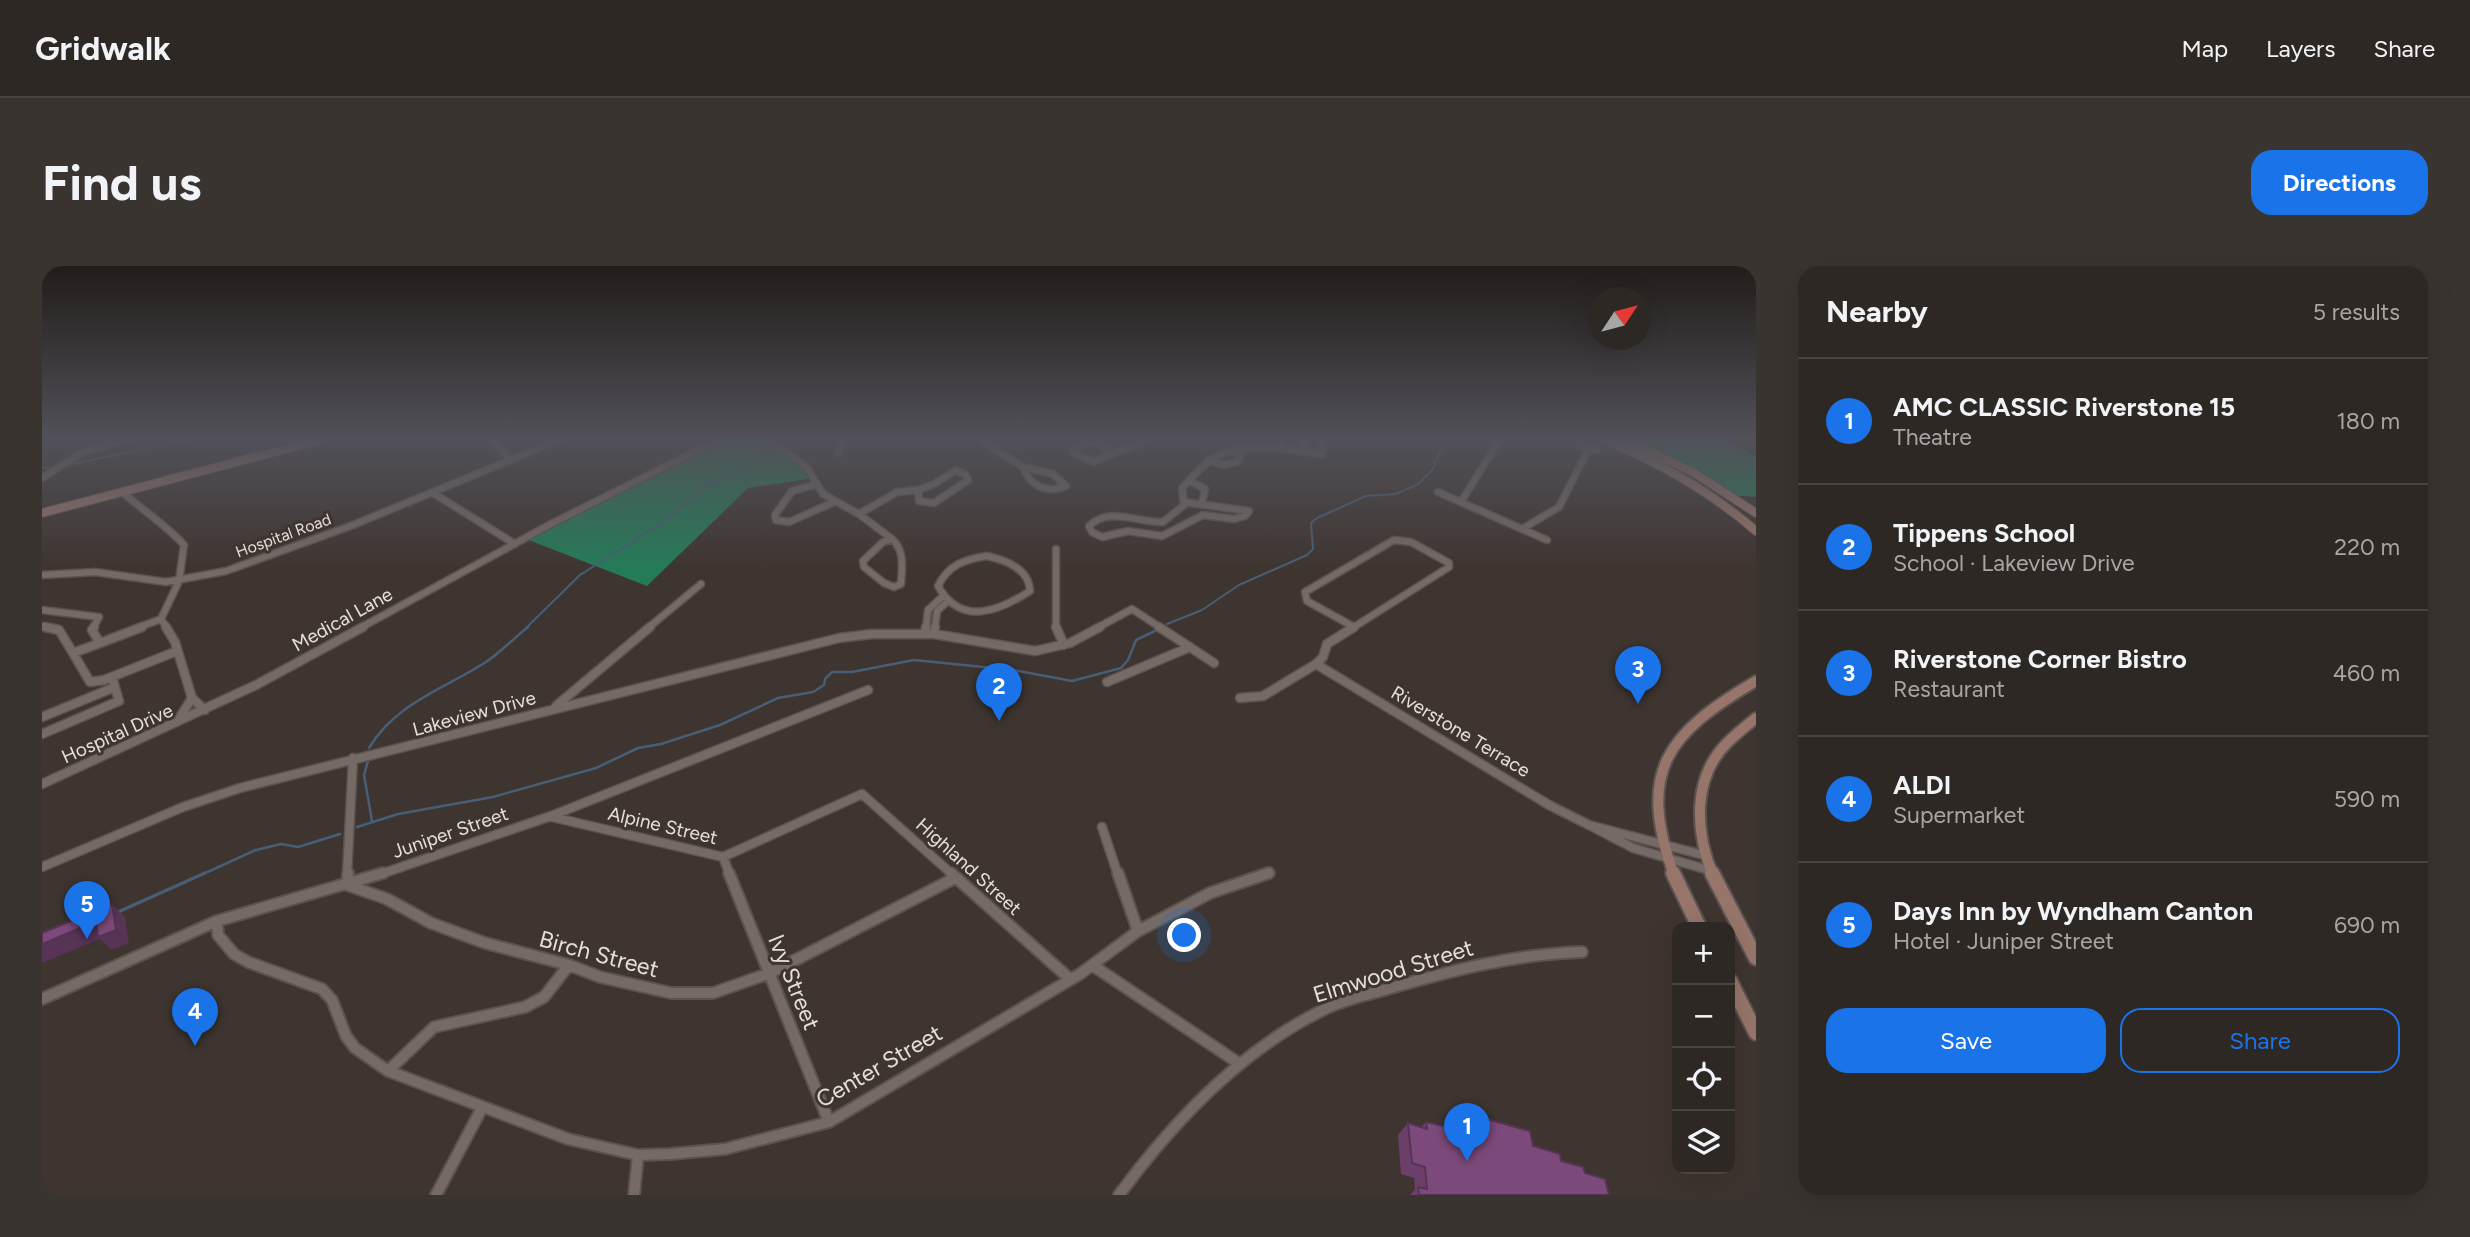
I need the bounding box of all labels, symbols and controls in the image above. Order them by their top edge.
text: Gridwalk [35,29,171,68]
text: Map [2181,34,2228,63]
text: Layers [2266,34,2335,63]
text: Share [2373,34,2435,63]
button: Directions [2251,150,2428,215]
text: Find us [42,153,201,212]
north arrow [1588,287,1651,350]
text: Nearby [1826,293,1928,330]
text: 5 results [2313,298,2400,326]
text: AMC CLASSIC Riverstone 15 [1893,391,2235,423]
text: 1 [1844,407,1854,435]
text: 180 m [2336,407,2400,435]
text: Theatre [1893,423,1972,451]
street label: Hospital Road [233,509,334,562]
text: Tippens School [1893,517,2075,549]
text: 2 [1842,533,1856,561]
text: 220 m [2334,533,2400,561]
text: School · Lakeview Drive [1893,549,2135,577]
street label: Medical Lane [288,582,397,656]
text: Riverstone Corner Bistro [1893,643,2187,675]
pin: 3 [1615,646,1661,704]
text: 3 [1843,659,1855,687]
text: 460 m [2333,659,2400,687]
pin: 2 [976,663,1022,721]
text: Restaurant [1893,675,2005,703]
street label: Riverstone Terrace [1387,681,1535,782]
street label: Lakeview Drive [410,686,538,741]
street label: Hospital Drive [58,699,176,768]
text: ALDI [1893,769,1951,801]
text: 4 [1842,785,1856,813]
text: 590 m [2334,785,2400,813]
text: Supermarket [1893,801,2025,829]
street label: Juniper Street [389,802,511,863]
street label: Alpine Street [606,802,720,849]
street label: Highland Street [911,813,1026,920]
pin: 5 [64,881,110,939]
text: Days Inn by Wyndham Canton [1893,895,2253,927]
text: 5 [1842,911,1856,939]
text: 690 m [2334,911,2400,939]
your location [1167,918,1201,952]
map controls [1672,922,1735,1174]
button: + [1672,922,1735,985]
street label: Birch Street [536,925,662,983]
text: Hotel · Juniper Street [1893,927,2114,955]
street label: Ivy Street [762,930,826,1034]
street label: Elmwood Street [1309,933,1477,1009]
button: − [1672,985,1735,1048]
pin: 4 [172,988,218,1046]
button: Save [1826,1008,2106,1073]
button: Share [2120,1008,2400,1073]
street label: Center Street [811,1019,947,1113]
button: locate [1672,1048,1735,1111]
pin: 1 [1444,1103,1490,1161]
button: layers [1672,1111,1735,1174]

